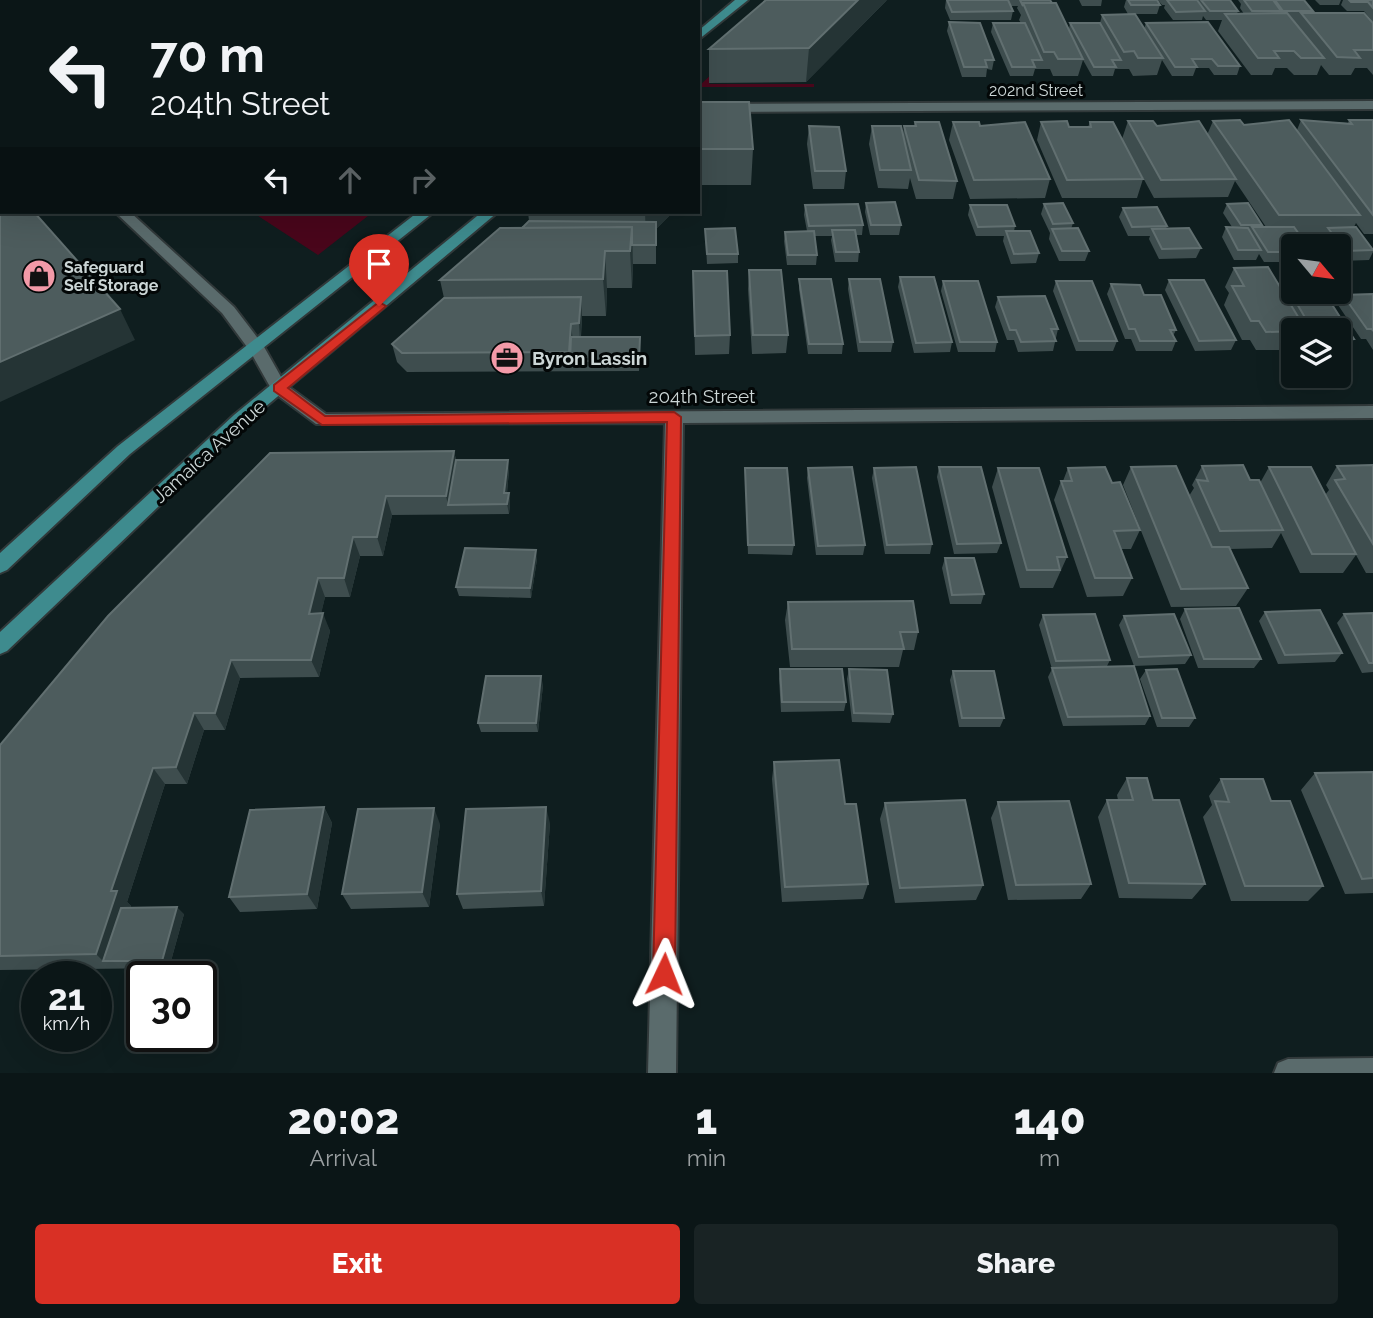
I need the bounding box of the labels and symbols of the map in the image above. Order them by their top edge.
street label: 202nd Street [989,81,1084,100]
pin [349,234,409,306]
north arrow [1281,234,1351,304]
shop icon: Safeguard Self Storage [20,257,58,295]
place label: Safeguard Self Storage [64,258,159,295]
office icon: Byron Lassin [488,339,526,377]
place label: Byron Lassin [532,347,647,369]
street label: 204th Street [649,385,756,407]
street label: Jamaica Avenue [148,395,270,507]
position arrow [627,937,701,1011]
speed limit sign: 30 [126,961,217,1052]

